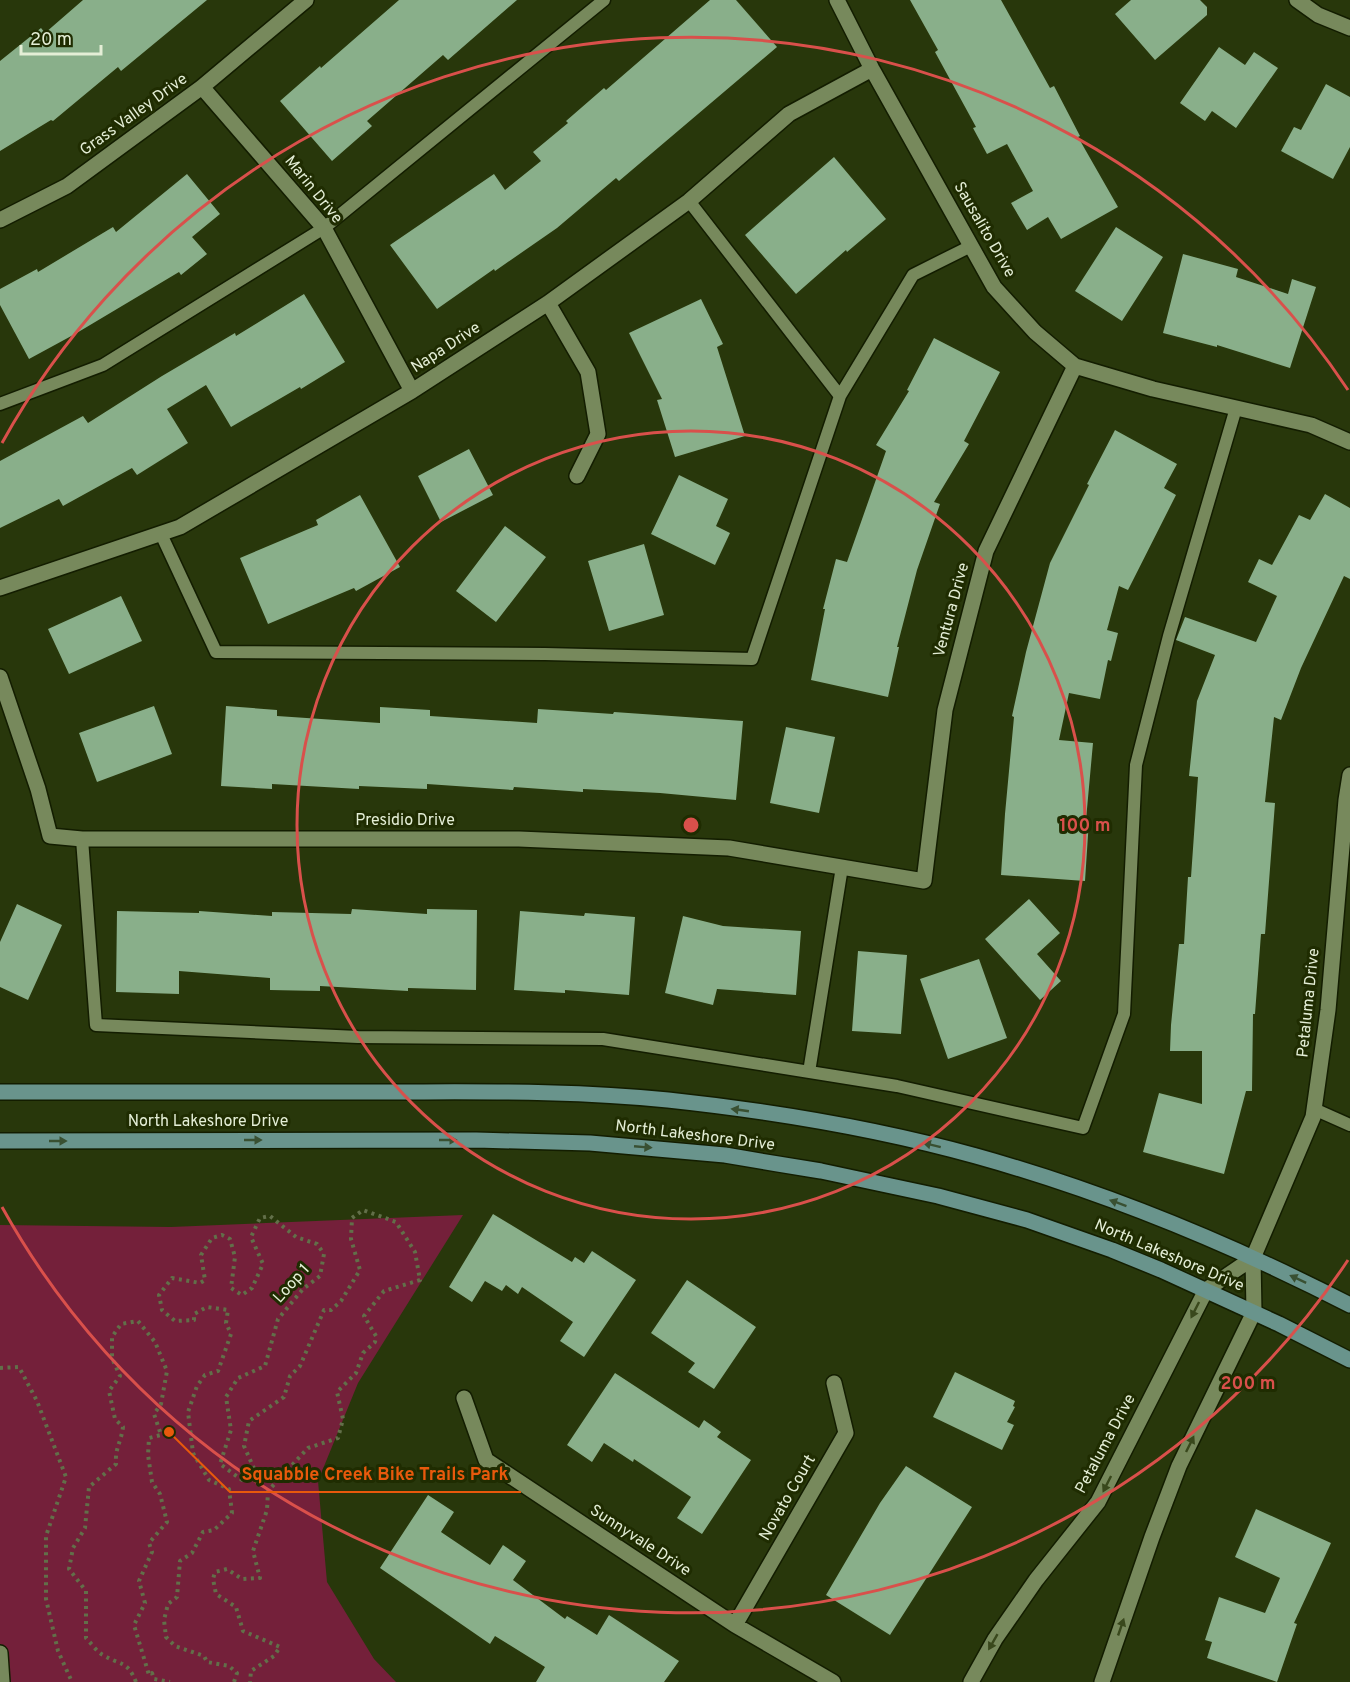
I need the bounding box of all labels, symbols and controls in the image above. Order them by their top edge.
scale bar [21,18,100,56]
text: 20 m [30,29,72,52]
street label: Grass Valley Drive [76,69,192,161]
street label: Marin Drive [279,152,347,228]
street label: Sausalito Drive [948,178,1020,282]
street label: Napa Drive [407,318,485,378]
street label: Ventura Drive [930,560,974,660]
street label: Presidio Drive [355,811,455,831]
centre of rings [681,815,701,835]
text: 100 m [1059,815,1111,838]
street label: Petaluma Drive [1293,947,1325,1059]
one-way arrow [731,1105,750,1114]
street label: North Lakeshore Drive [128,1112,288,1132]
street label: North Lakeshore Drive [614,1116,776,1156]
one-way arrow [244,1135,263,1145]
one-way arrow [439,1135,458,1145]
one-way arrow [49,1136,68,1145]
one-way arrow [923,1139,941,1149]
one-way arrow [634,1142,653,1152]
one-way arrow [1109,1197,1127,1207]
street label: North Lakeshore Drive [1091,1215,1247,1297]
street label: Loop 1 [269,1260,315,1308]
one-way arrow [1289,1274,1306,1283]
one-way arrow [1191,1302,1200,1319]
text: 200 m [1220,1373,1276,1396]
street label: Petaluma Drive [1071,1391,1141,1497]
one-way arrow [1186,1436,1195,1453]
street label: Novato Court [755,1452,821,1544]
callout: Squabble Creek Bike Trails Park [230,1456,521,1492]
text: Squabble Creek Bike Trails Park [242,1464,508,1487]
one-way arrow [1102,1475,1112,1493]
street label: Sunnyvale Drive [586,1501,694,1581]
one-way arrow [1117,1618,1127,1636]
one-way arrow [988,1634,999,1650]

